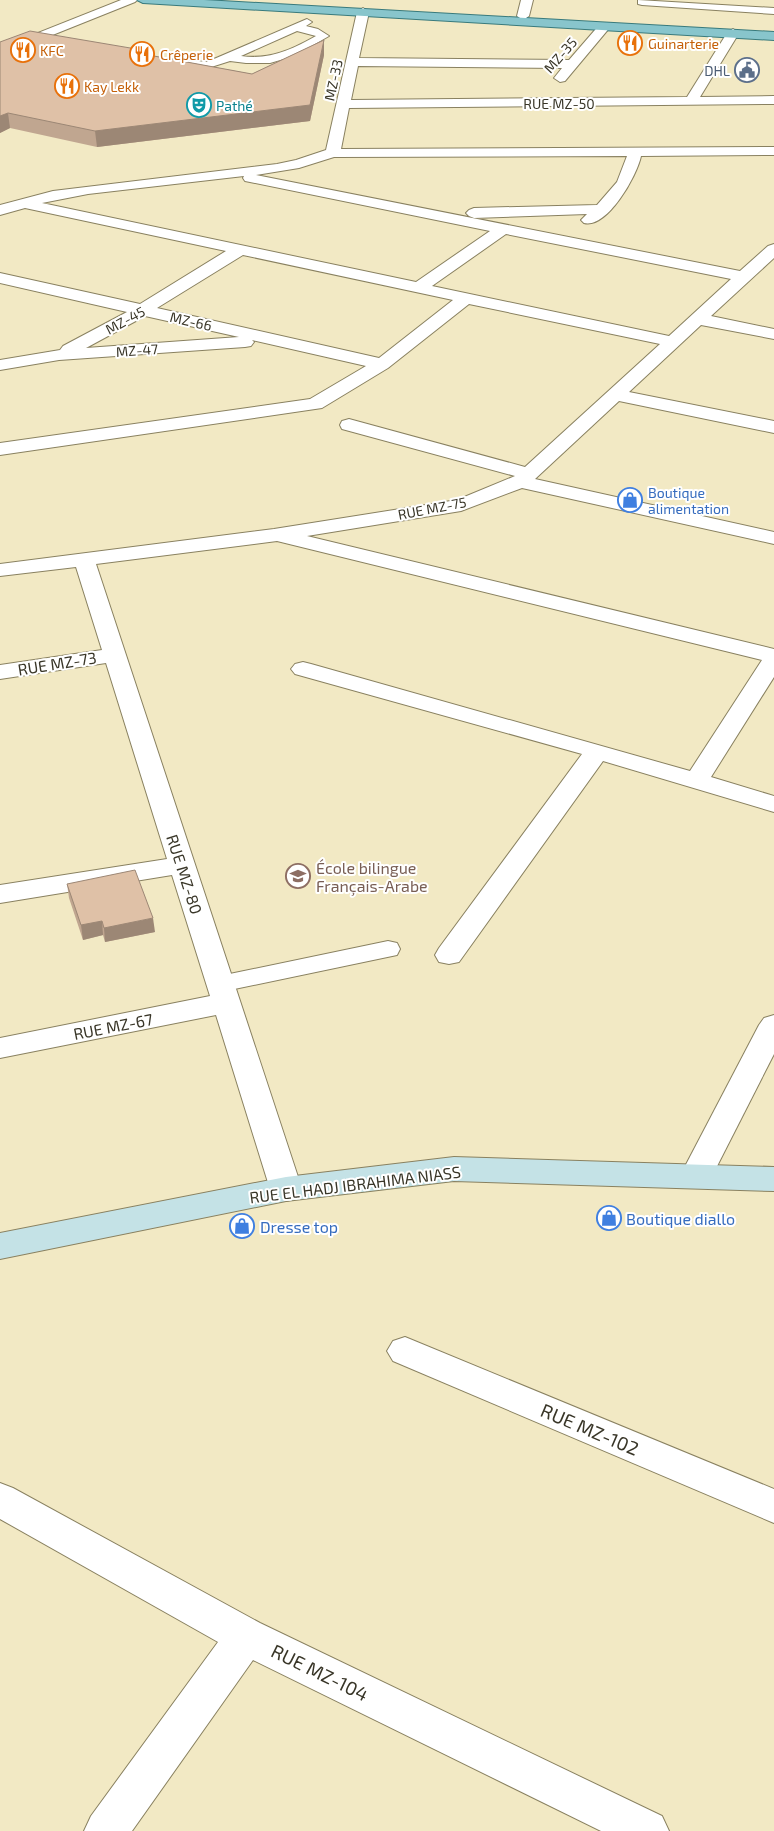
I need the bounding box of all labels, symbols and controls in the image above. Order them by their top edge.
restaurant icon: Guinarterie [617,30,643,56]
street label: MZ-35 [540,34,580,76]
place label: Guinarterie [648,35,719,52]
restaurant icon: KFC [10,37,36,63]
restaurant icon: Crêperie [129,41,155,67]
place label: KFC [40,42,64,59]
place label: Crêperie [160,46,213,63]
public building icon: DHL [734,57,760,83]
street label: MZ-33 [320,58,346,102]
place label: DHL [704,62,730,79]
restaurant icon: Kay Lekk [54,73,80,99]
place label: Kay Lekk [84,78,139,95]
theatre icon: Pathé [186,92,212,118]
street label: RUE MZ-50 [523,95,595,112]
place label: Pathé [216,97,253,114]
street label: MZ-45 [102,302,148,338]
street label: MZ-66 [168,308,214,334]
street label: MZ-47 [115,340,159,360]
place label: Boutique alimentation [648,484,729,517]
shop icon: Boutique alimentation [617,487,643,513]
street label: RUE MZ-75 [396,493,468,523]
street label: RUE MZ-73 [16,647,98,679]
street label: RUE MZ-80 [163,832,207,916]
place label: École bilingue Français-Arabe [316,858,428,896]
school or university icon: École bilingue Français-Arabe [285,863,311,889]
street label: RUE MZ-67 [72,1009,154,1043]
street label: RUE EL HADJ IBRAHIMA NIASS [248,1162,462,1206]
shop icon: Boutique diallo [596,1205,622,1231]
place label: Boutique diallo [626,1209,735,1228]
shop icon: Dresse top [229,1213,255,1239]
place label: Dresse top [260,1217,338,1236]
street label: RUE MZ-102 [538,1398,642,1460]
street label: RUE MZ-104 [268,1639,372,1705]

